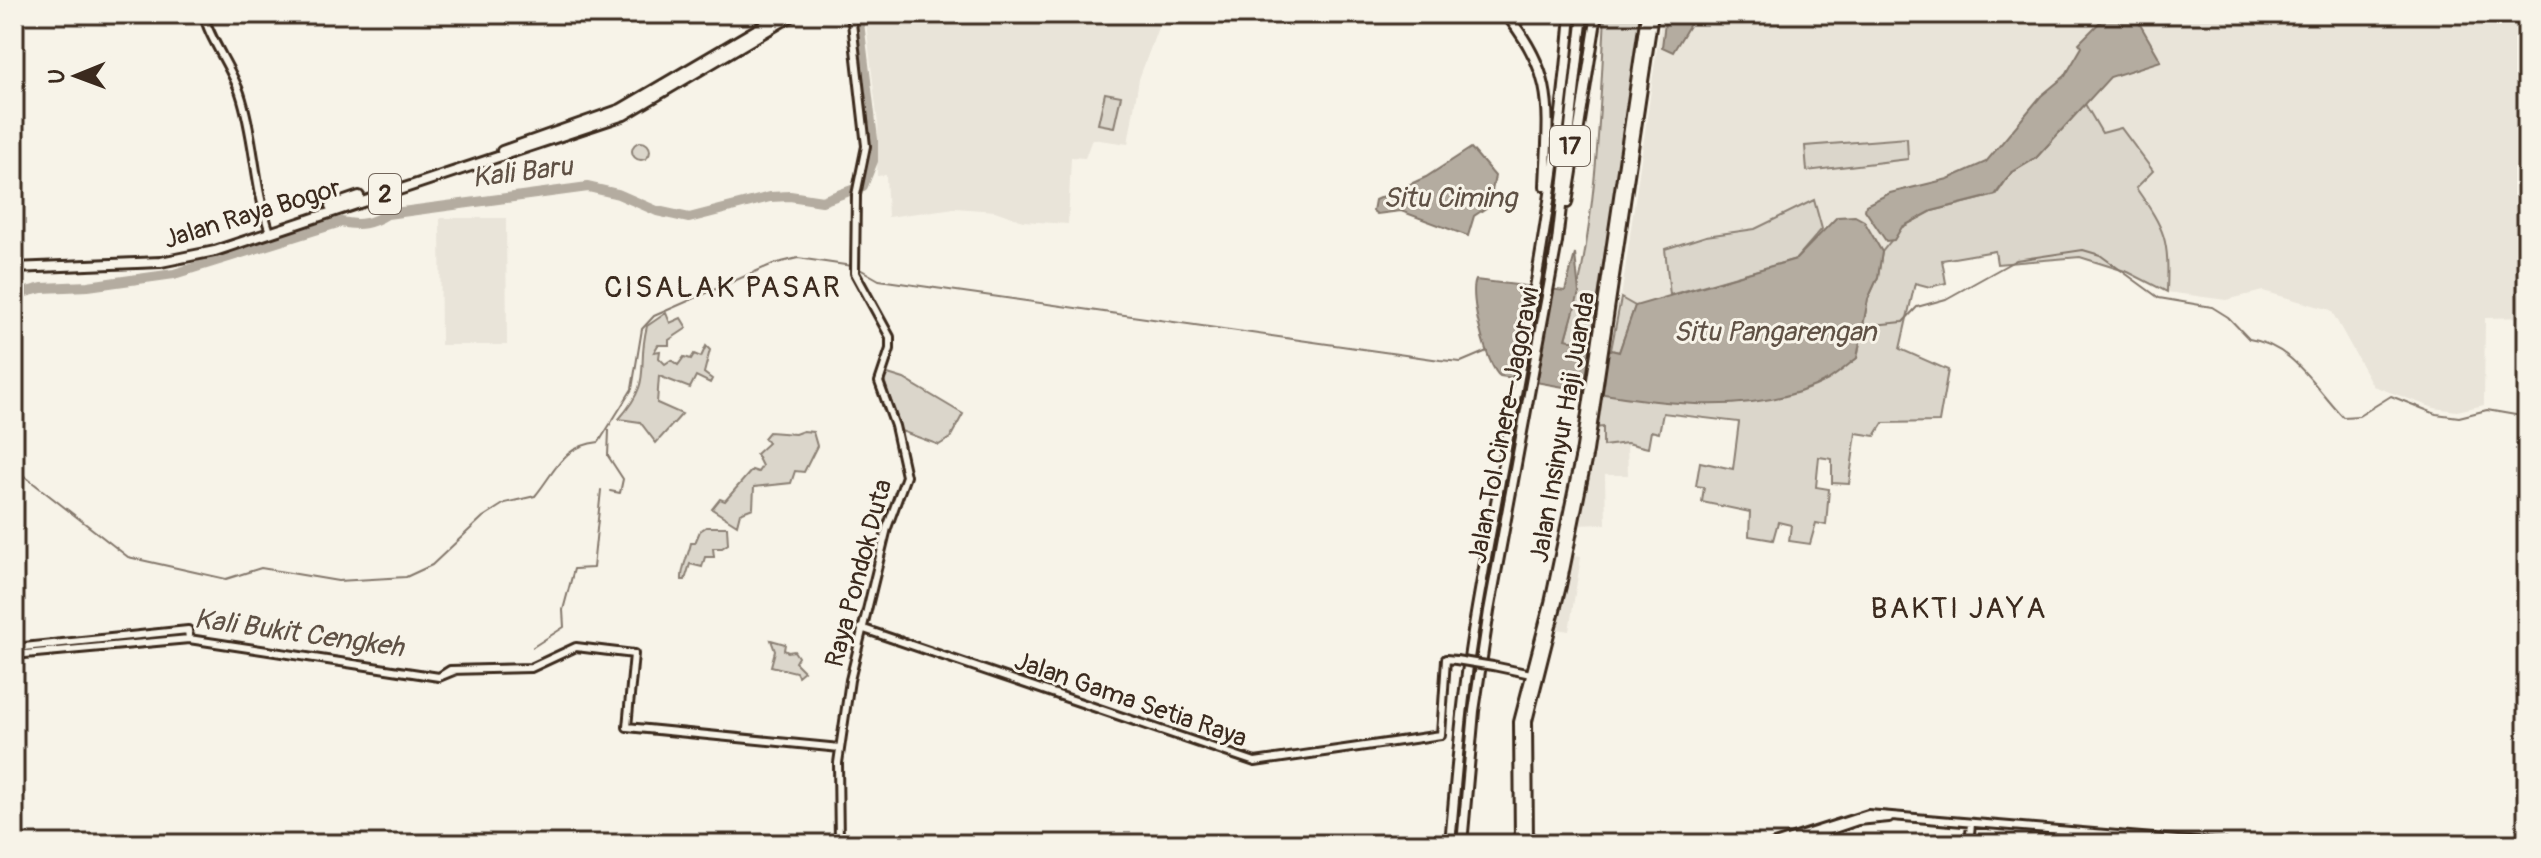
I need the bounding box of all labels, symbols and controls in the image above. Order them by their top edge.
north arrow [36,36,116,116]
text: U [43,69,71,84]
road number: 17 [1550,126,1590,166]
water label: Kali Baru [470,149,576,196]
street label: Jalan Raya Bogor [160,172,345,256]
road number: 2 [369,174,401,214]
water label: Situ Ciming [1383,181,1519,216]
district label: CISALAK PASAR [604,269,842,306]
street label: Jalan Tol Cinere–Jagorawi [1461,284,1547,566]
street label: Jalan Insinyur Haji Juanda [1523,289,1603,565]
water label: Situ Pangarengan [1674,315,1878,350]
street label: Raya Pondok Duta [819,476,899,671]
district label: BAKTI JAYA [1871,590,2047,627]
water label: Kali Bukit Cengkeh [192,601,407,666]
street label: Jalan Gama Setia Raya [1010,645,1251,755]

